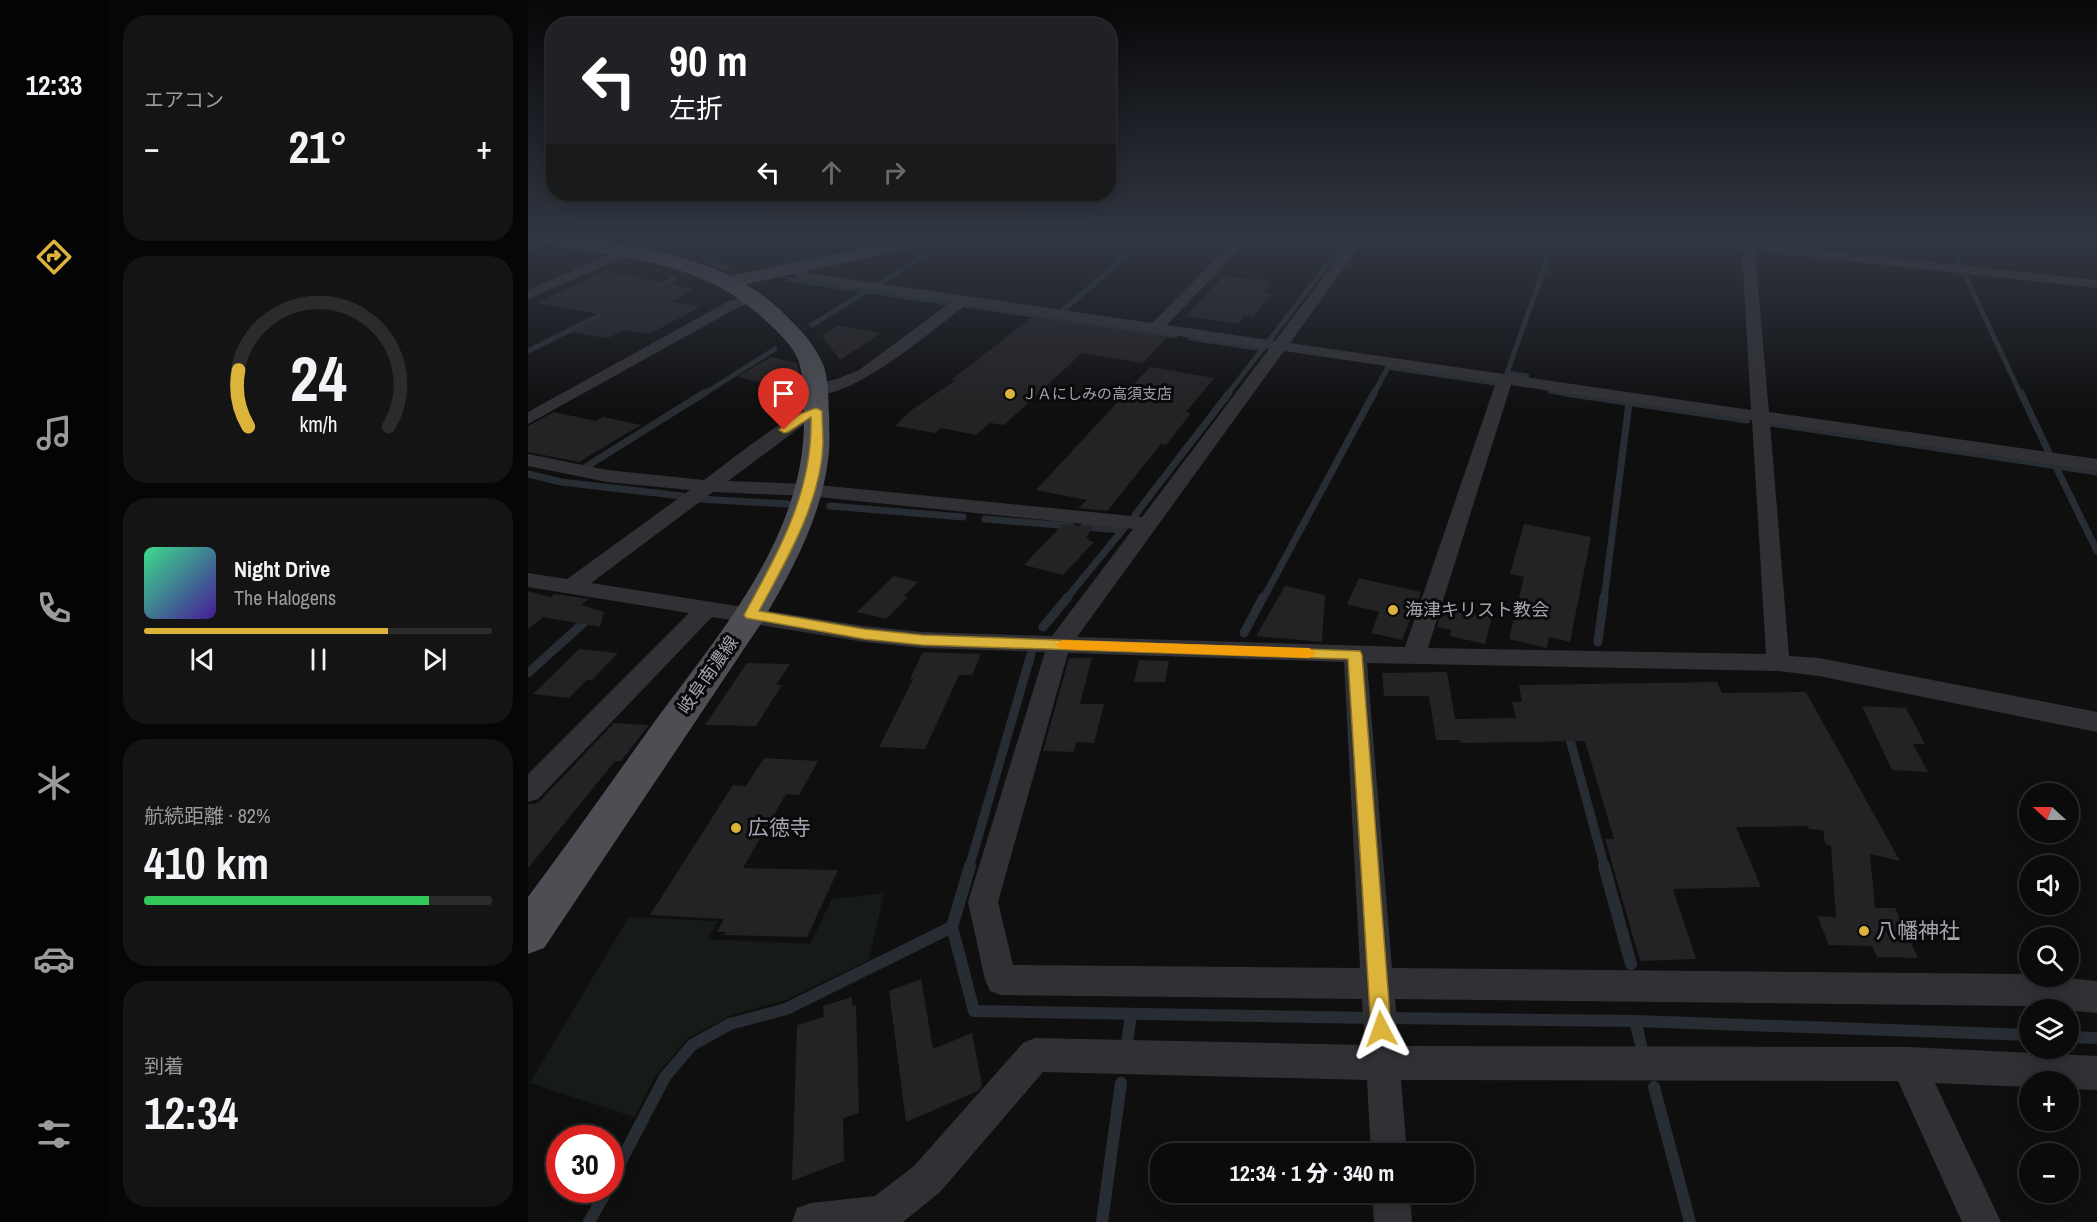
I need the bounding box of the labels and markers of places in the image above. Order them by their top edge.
pin [758,368,809,430]
place label: ＪＡにしみの高須支店 [1022,383,1172,404]
marker: ＪＡにしみの高須支店 [1003,387,1017,401]
place label: 海津キリスト教会 [1405,597,1549,622]
marker: 海津キリスト教会 [1386,603,1400,617]
place label: 広徳寺 [748,813,811,842]
marker: 広徳寺 [729,821,743,835]
place label: 八幡神社 [1876,916,1960,945]
marker: 八幡神社 [1857,924,1871,938]

